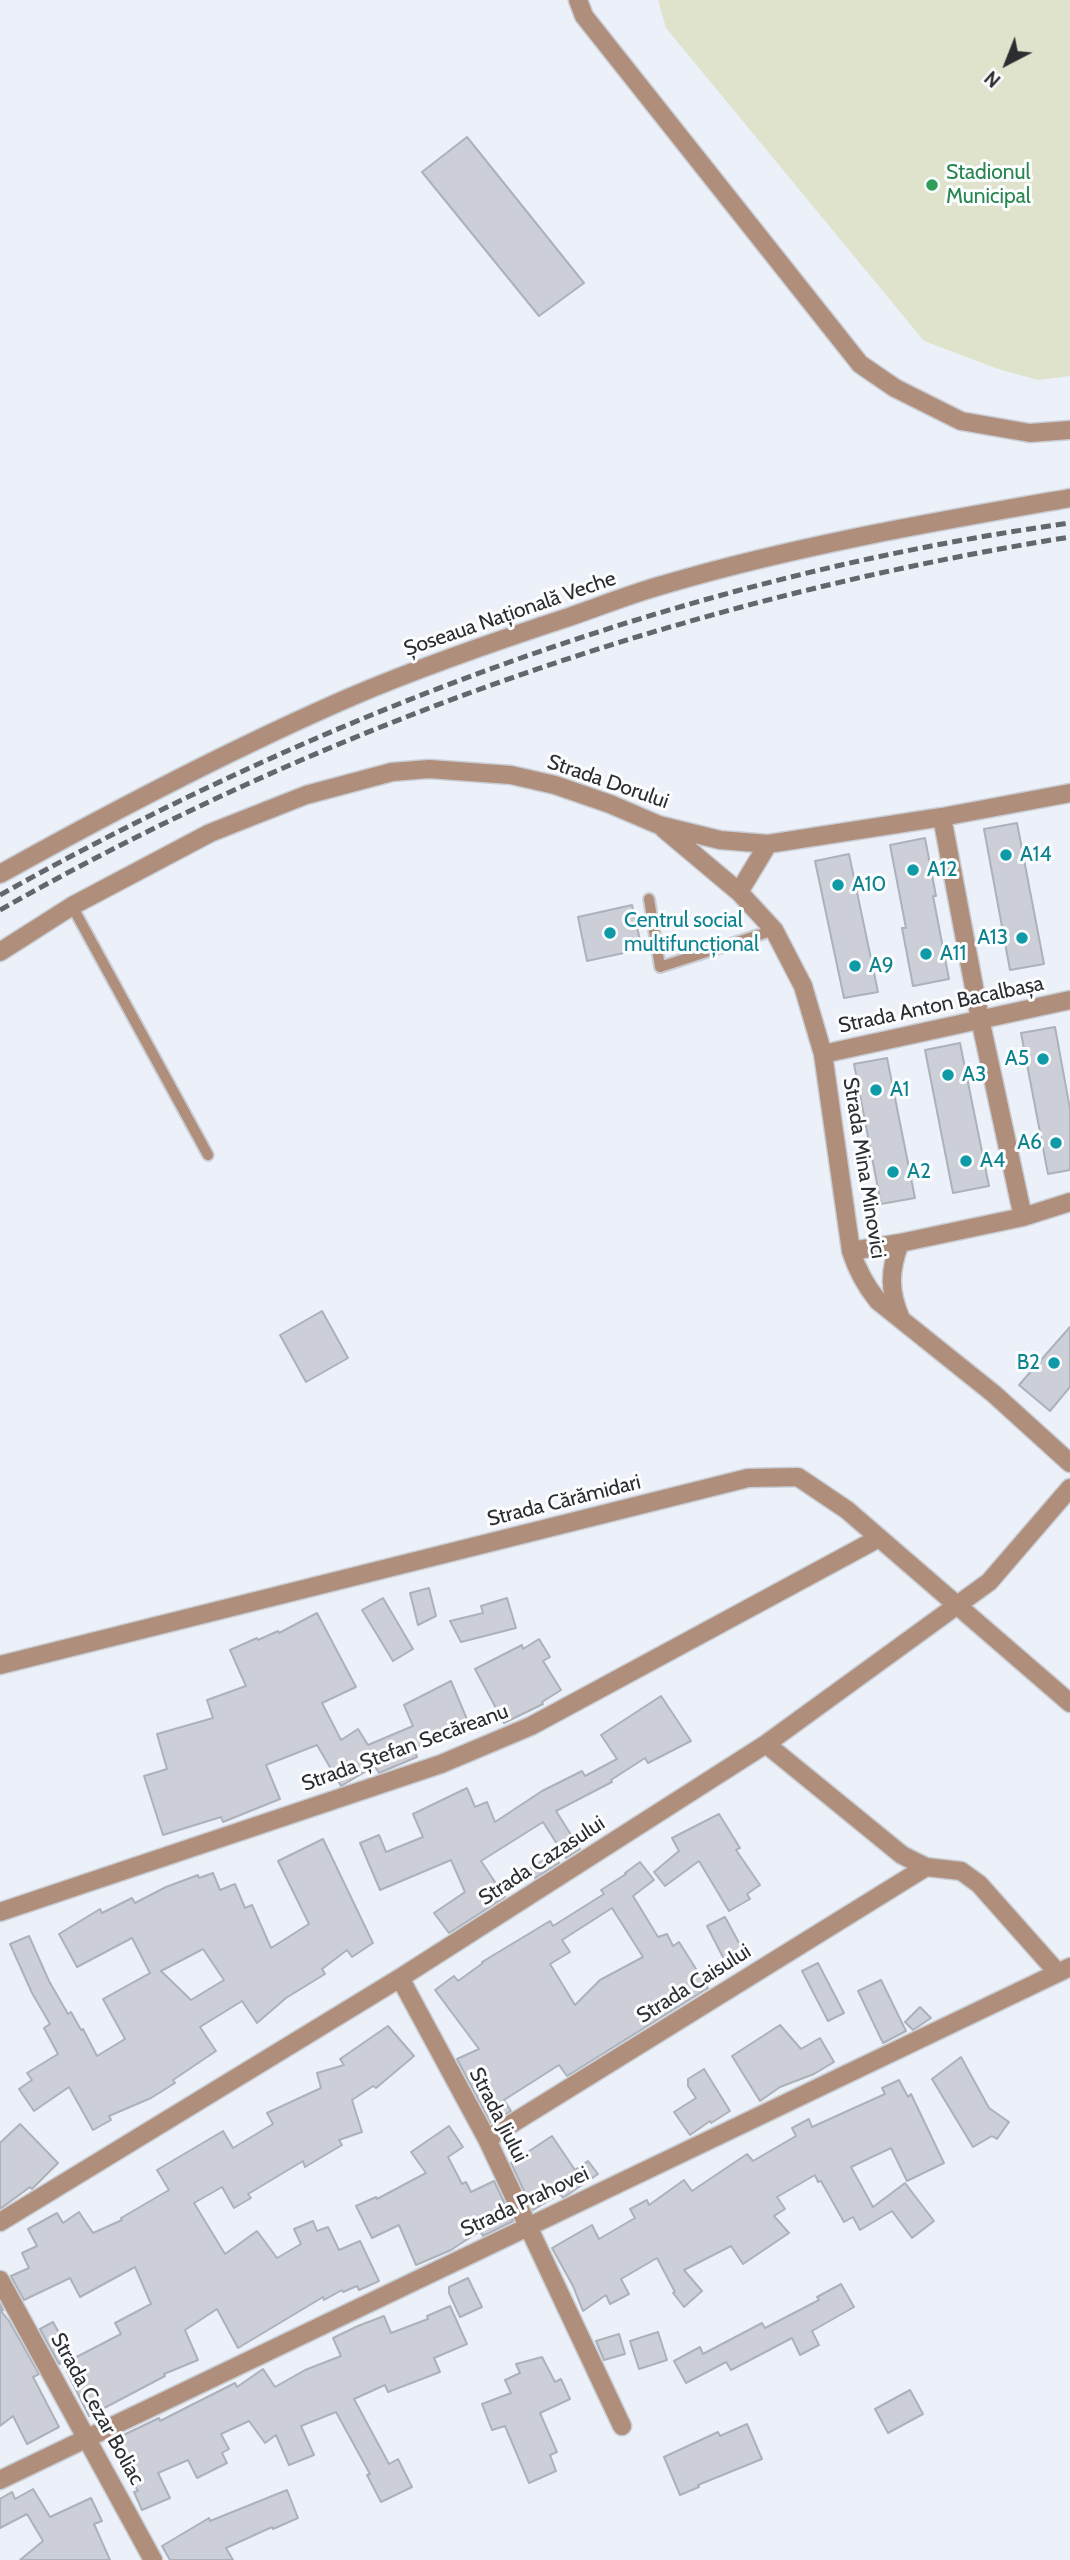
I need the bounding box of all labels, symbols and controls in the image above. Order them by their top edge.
north arrow [972,28,1042,98]
text: N [980,66,1005,92]
place label: Stadionul Municipal [946,160,1031,210]
marker: Stadionul Municipal [924,177,940,193]
street label: Șoseaua Națională Veche [401,566,619,662]
street label: Strada Dorului [544,749,672,815]
place label: A14 [1020,842,1052,868]
marker: A14 [998,847,1014,863]
place label: A12 [927,857,957,883]
marker: A12 [905,862,921,878]
place label: A10 [852,872,886,898]
marker: A10 [830,877,846,893]
place label: Centrul social multifuncțional [624,908,759,958]
marker: Centrul social multifuncțional [602,925,618,941]
place label: A13 [977,925,1008,951]
marker: A13 [1014,930,1030,946]
place label: A11 [940,941,966,967]
marker: A11 [918,946,934,962]
place label: A9 [869,953,894,979]
marker: A9 [847,958,863,974]
street label: Strada Anton Bacalbașa [836,971,1046,1039]
place label: A5 [1005,1046,1029,1072]
marker: A5 [1035,1051,1051,1067]
place label: A3 [962,1062,986,1088]
marker: A3 [940,1067,956,1083]
street label: Strada Mina Minovici [837,1076,891,1260]
place label: A1 [890,1077,909,1103]
marker: A1 [868,1082,884,1098]
place label: A6 [1017,1130,1042,1156]
marker: A6 [1048,1135,1064,1151]
place label: A4 [980,1148,1005,1174]
marker: A4 [958,1153,974,1169]
place label: A2 [907,1159,931,1185]
marker: A2 [885,1164,901,1180]
place label: B2 [1017,1350,1040,1376]
marker: B2 [1046,1355,1062,1371]
street label: Strada Cărămidari [485,1470,643,1532]
street label: Strada Ștefan Secăreanu [298,1699,512,1797]
street label: Strada Cazasului [474,1811,610,1911]
street label: Strada Caisului [632,1939,756,2029]
street label: Strada Jiului [463,2063,533,2167]
street label: Strada Prahovei [457,2161,593,2243]
street label: Strada Cezar Boliac [45,2329,149,2489]

